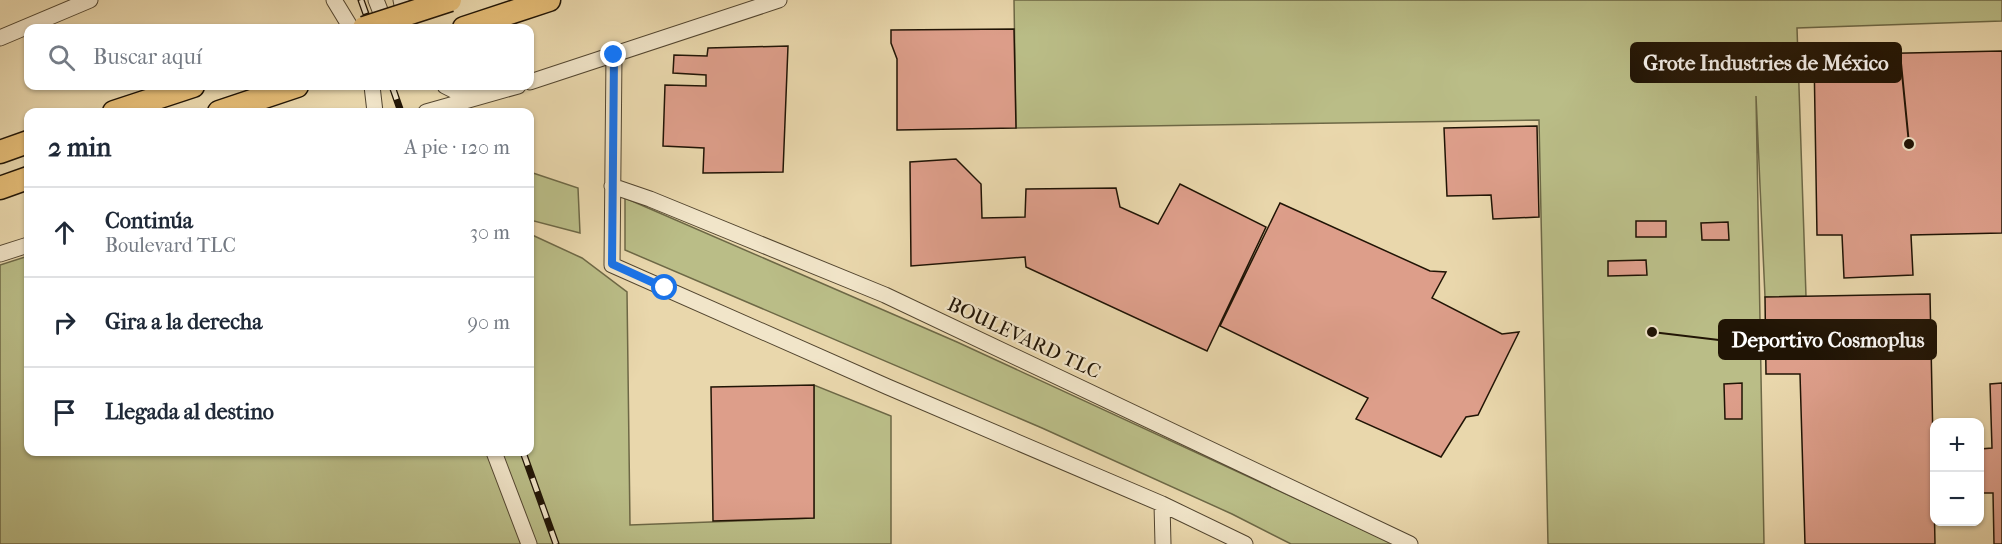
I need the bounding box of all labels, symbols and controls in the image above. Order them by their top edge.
search box [24,24,534,90]
icon: search [45,41,78,74]
route end [600,41,626,67]
callout: Grote Industries de México [1631,43,1901,82]
text: Buscar aquí [93,44,202,70]
text: Grote Industries de México [1643,51,1889,75]
text: 2 min [48,132,111,163]
text: A pie · 120 m [404,136,510,159]
text: Continúa [105,208,193,234]
icon: ahead [48,216,81,249]
text: 30 m [470,221,510,244]
text: Boulevard TLC [105,234,236,257]
route start [651,274,677,300]
street label: BOULEVARD TLC [944,292,1104,384]
icon: right [48,306,81,339]
text: Gira a la derecha [105,309,262,335]
text: 90 m [468,311,510,334]
callout: Deportivo Cosmoplus [1719,320,1936,359]
text: Deportivo Cosmoplus [1732,328,1925,352]
icon: arrive [48,396,81,429]
text: Llegada al destino [105,399,274,425]
map controls [1930,418,1984,526]
button: + [1930,418,1984,472]
button: − [1930,472,1984,526]

